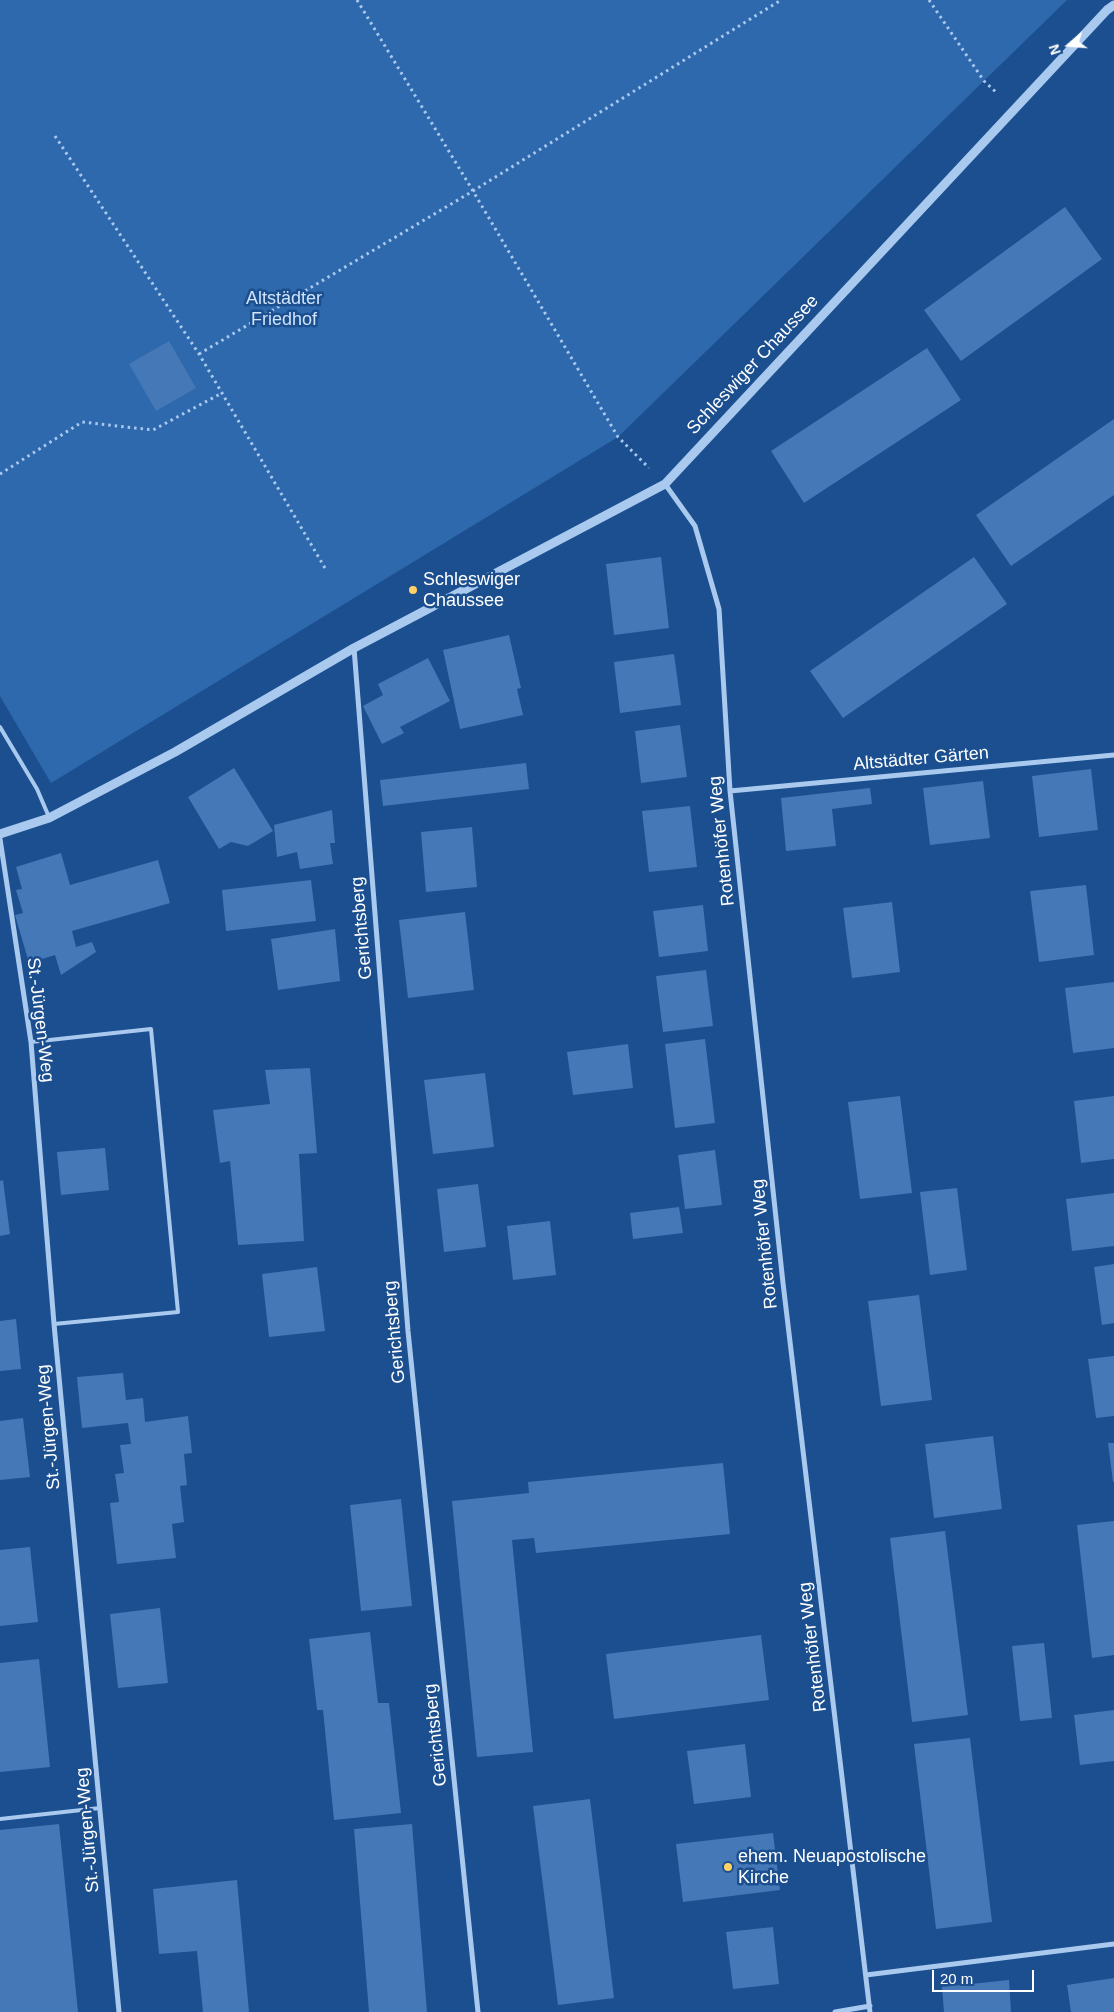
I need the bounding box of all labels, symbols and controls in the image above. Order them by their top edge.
north arrow [1044,20,1094,70]
text: N [1046,42,1064,57]
park label: Altstädter Friedhof [246,288,322,330]
street label: Schleswiger Chaussee [683,291,823,439]
place label: Schleswiger Chaussee [423,569,520,612]
marker: Schleswiger Chaussee [407,584,419,596]
street label: Altstädter Gärten [852,742,990,776]
street label: Rotenhöfer Weg [704,775,740,907]
street label: Gerichtsberg [347,876,377,980]
street label: St.-Jürgen-Weg [22,956,58,1084]
street label: Rotenhöfer Weg [747,1178,783,1310]
street label: Gerichtsberg [380,1280,410,1384]
street label: St.-Jürgen-Weg [33,1363,65,1491]
street label: Rotenhöfer Weg [794,1581,832,1713]
street label: Gerichtsberg [420,1683,452,1787]
street label: St.-Jürgen-Weg [72,1766,104,1894]
place label: ehem. Neuapostolische Kirche [738,1846,926,1888]
marker: ehem. Neuapostolische Kirche [722,1861,734,1873]
scale bar [934,1960,1036,1992]
text: 20 m [940,1970,973,1987]

